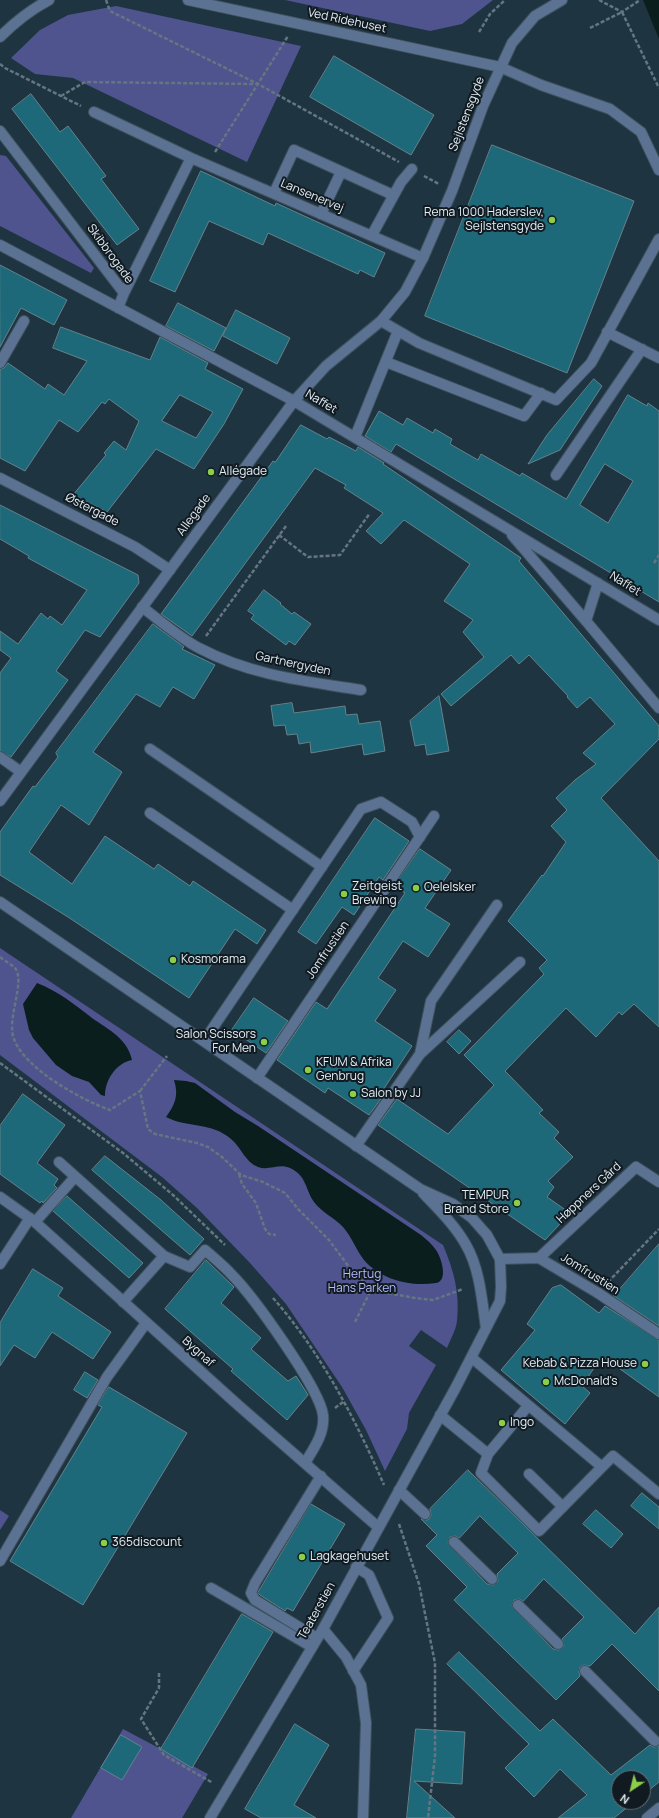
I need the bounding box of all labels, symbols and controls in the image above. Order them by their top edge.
street label: Ved Ridehuset [306,6,388,36]
street label: Sejlstensgyde [446,75,488,153]
street label: Lansenervej [278,176,346,216]
place label: Rema 1000 Haderslev, Sejlstensgyde [424,206,544,234]
marker: Rema 1000 Haderslev, Sejlstensgyde [547,215,557,225]
street label: Skibbrogade [84,222,136,286]
street label: Naffet [303,387,339,417]
place label: Allégade [219,465,267,479]
marker: Allégade [206,467,216,477]
street label: Østergade [63,490,121,530]
street label: Allegade [174,491,214,539]
street label: Naffet [607,569,643,599]
street label: Gartnergyden [254,649,332,679]
place label: Zeitgeist Brewing [352,880,402,908]
place label: Oelelsker [424,881,476,895]
marker: Oelelsker [411,883,421,893]
marker: Zeitgeist Brewing [339,889,349,899]
street label: Jomfrustien [303,918,353,982]
place label: Kosmorama [181,953,246,967]
marker: Kosmorama [168,955,178,965]
place label: Salon Scissors For Men [176,1028,256,1056]
marker: Salon Scissors For Men [259,1037,269,1047]
place label: KFUM & Afrika Genbrug [316,1056,392,1084]
marker: KFUM & Afrika Genbrug [303,1065,313,1075]
place label: Salon by JJ [361,1087,421,1101]
marker: Salon by JJ [348,1089,358,1099]
street label: Høppners Gård [554,1159,624,1227]
place label: TEMPUR Brand Store [444,1189,509,1217]
marker: TEMPUR Brand Store [512,1198,522,1208]
street label: Jomfrustien [558,1250,622,1298]
park label: Hertug Hans Parken [328,1268,396,1296]
street label: Bygnaf [179,1334,217,1370]
place label: Kebab & Pizza House [523,1357,637,1371]
marker: Kebab & Pizza House [640,1359,650,1369]
place label: McDonald's [554,1375,617,1389]
marker: McDonald's [541,1377,551,1387]
place label: Ingo [510,1416,534,1430]
marker: Ingo [497,1418,507,1428]
place label: 365discount [112,1536,182,1550]
marker: 365discount [99,1538,109,1548]
place label: Lagkagehuset [310,1550,389,1564]
marker: Lagkagehuset [297,1552,307,1562]
street label: Teaterstien [295,1580,339,1642]
north arrow [611,1770,651,1810]
text: N [617,1791,632,1808]

